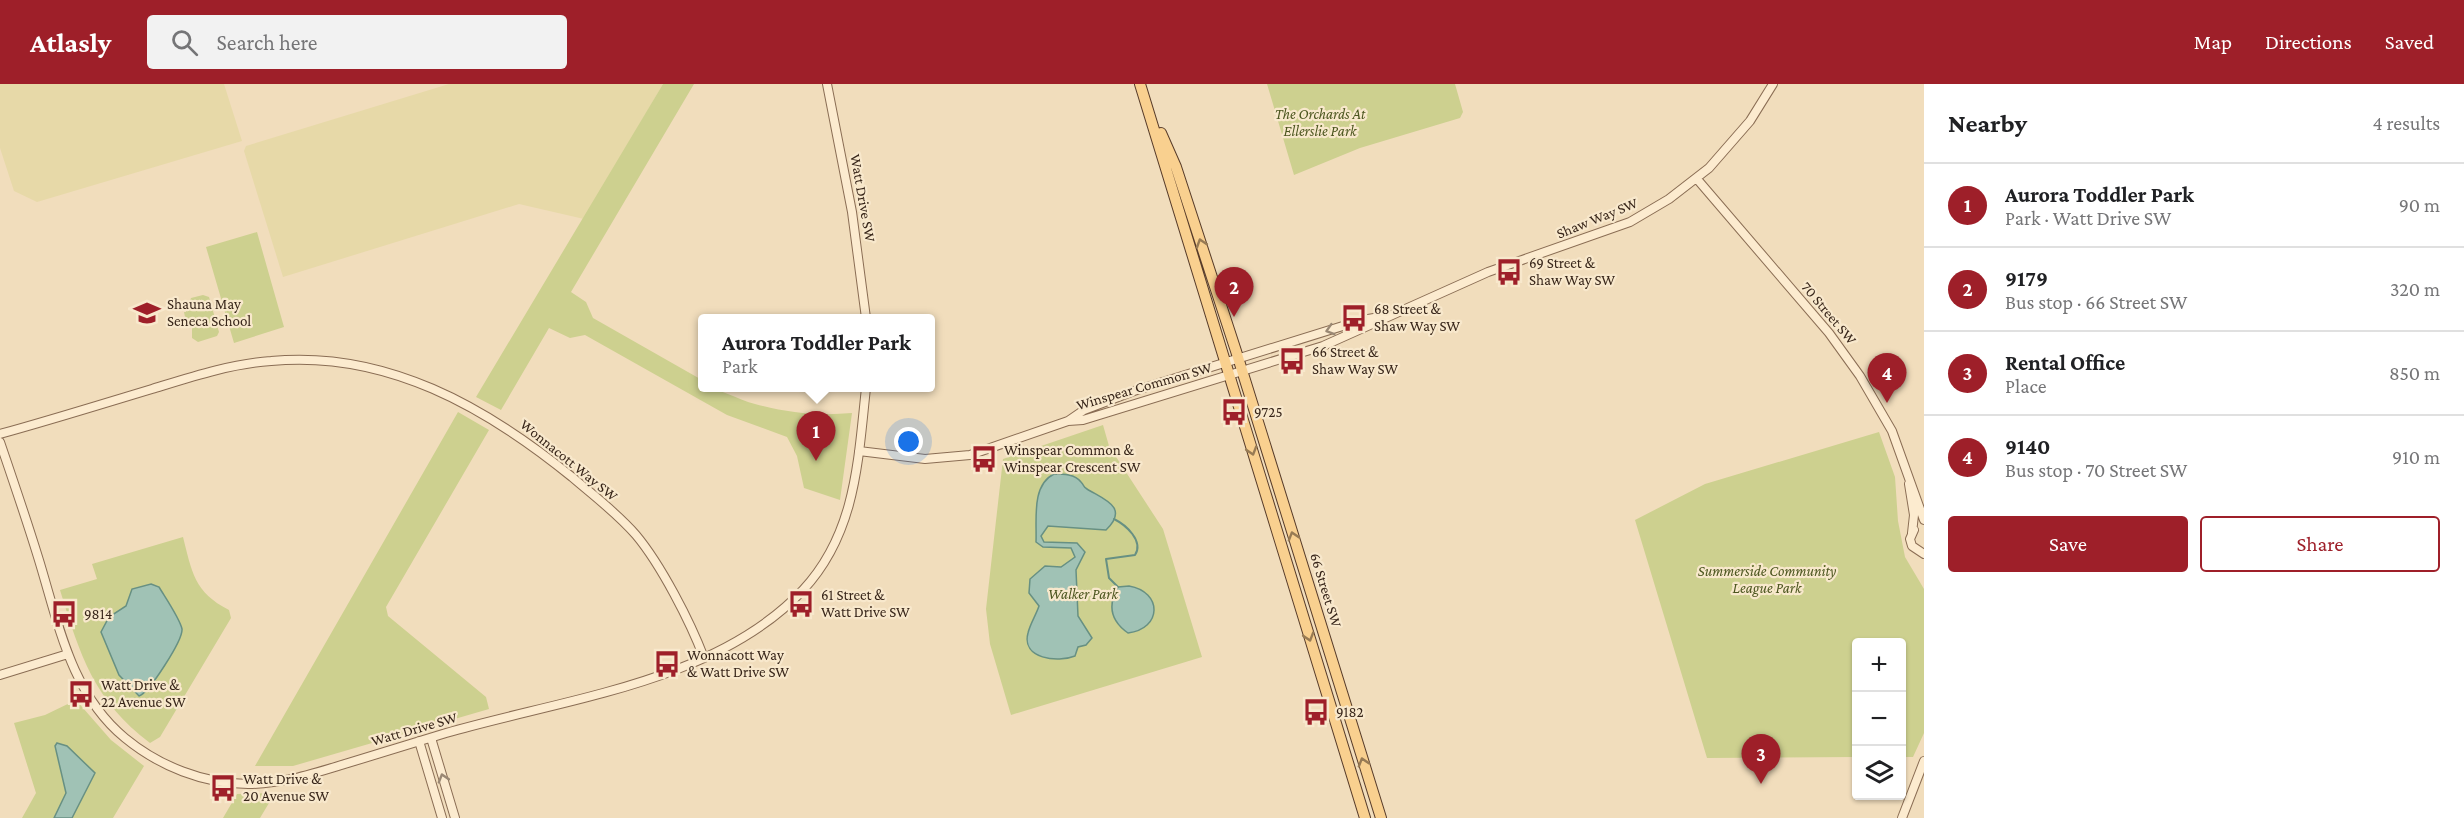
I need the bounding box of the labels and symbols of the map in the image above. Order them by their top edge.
park label: The Orchards At Ellerslie Park [1275,106,1366,139]
street label: Watt Drive SW [847,153,879,243]
street label: Shaw Way SW [1554,194,1640,242]
one-way arrow [1195,238,1208,249]
place label: 69 Street & Shaw Way SW [1529,255,1615,289]
bus stop icon: 69 Street & Shaw Way SW [1494,257,1524,287]
pin: 2 [1214,268,1254,317]
street label: 70 Street SW [1798,279,1860,348]
place label: Shauna May Seneca School [167,296,251,329]
school or university icon: Shauna May Seneca School [132,298,162,328]
place label: 68 Street & Shaw Way SW [1374,301,1460,335]
bus stop icon: 68 Street & Shaw Way SW [1339,303,1369,333]
one-way arrow [1325,323,1336,335]
place label: 66 Street & Shaw Way SW [1312,344,1398,378]
bus stop icon: 66 Street & Shaw Way SW [1277,346,1307,376]
pin: 4 [1868,354,1906,403]
street label: Winspear Common SW [1074,359,1214,414]
bus stop icon: 9725 [1219,397,1249,427]
place label: 9725 [1254,404,1282,420]
pin: 1 [796,412,836,461]
street label: Wonnacott Way SW [517,416,621,505]
your location [894,427,923,456]
place label: Winspear Common & Winspear Crescent SW [1004,442,1141,476]
bus stop icon: Winspear Common & Winspear Crescent SW [969,444,999,474]
one-way arrow [1245,445,1257,456]
one-way arrow [1288,531,1300,542]
street label: 66 Street SW [1307,551,1345,629]
park label: Summerside Community League Park [1698,563,1836,597]
park label: Walker Park [1048,586,1119,602]
place label: 61 Street & Watt Drive SW [821,587,910,620]
bus stop icon: 61 Street & Watt Drive SW [786,589,816,619]
bus stop icon: 9814 [49,599,79,629]
place label: 9814 [84,606,112,622]
one-way arrow [1302,631,1314,642]
place label: Wonnacott Way & Watt Drive SW [687,647,789,680]
bus stop icon: Wonnacott Way & Watt Drive SW [652,649,682,679]
place label: Watt Drive & 22 Avenue SW [101,677,186,710]
bus stop icon: Watt Drive & 22 Avenue SW [66,679,96,709]
bus stop icon: 9182 [1301,697,1331,727]
place label: 9182 [1336,704,1364,720]
street label: Watt Drive SW [369,709,459,749]
pin: 3 [1742,734,1780,784]
one-way arrow [1358,757,1370,768]
place label: Watt Drive & 20 Avenue SW [243,771,329,804]
bus stop icon: Watt Drive & 20 Avenue SW [208,773,238,803]
one-way arrow [438,773,450,784]

